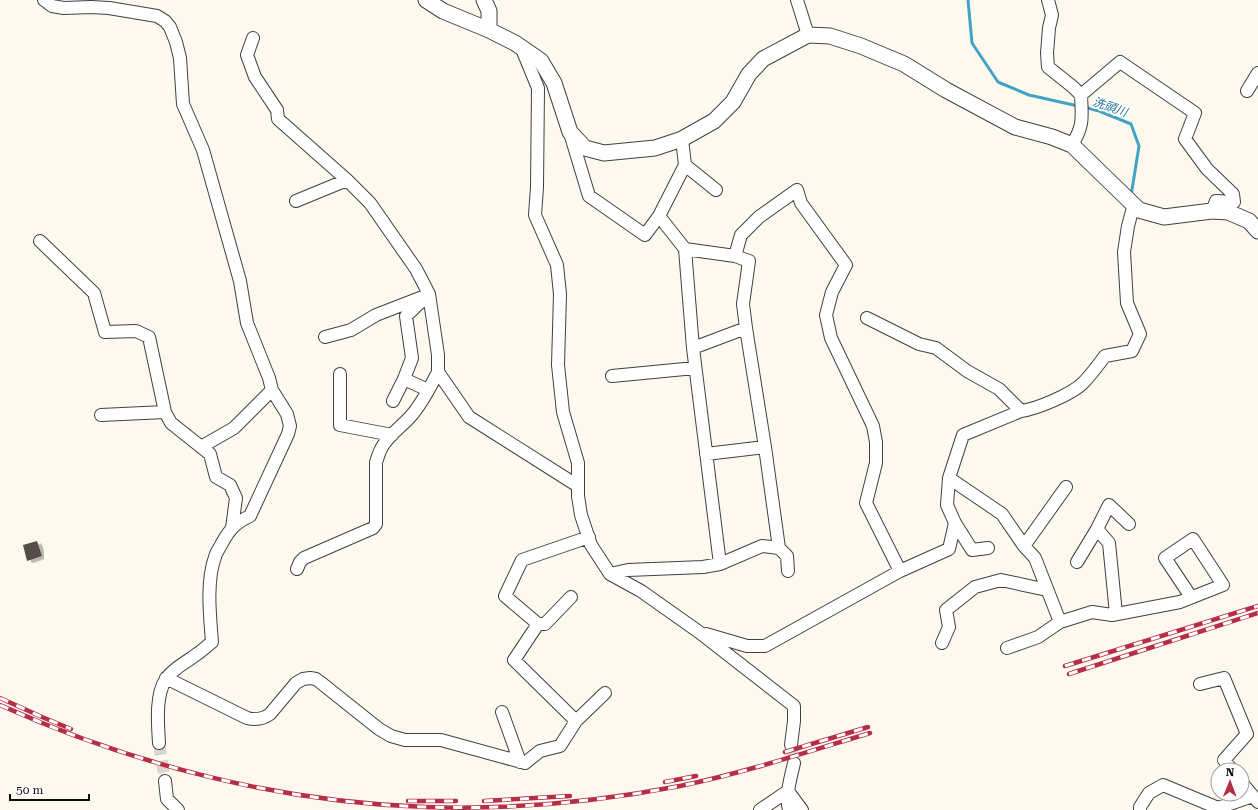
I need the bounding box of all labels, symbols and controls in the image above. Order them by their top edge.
water label: 洗頭川 [1091,95,1131,120]
north arrow [1210,762,1250,802]
text: N [1226,766,1235,779]
scale bar [10,776,89,802]
text: 50 m [16,783,43,797]

